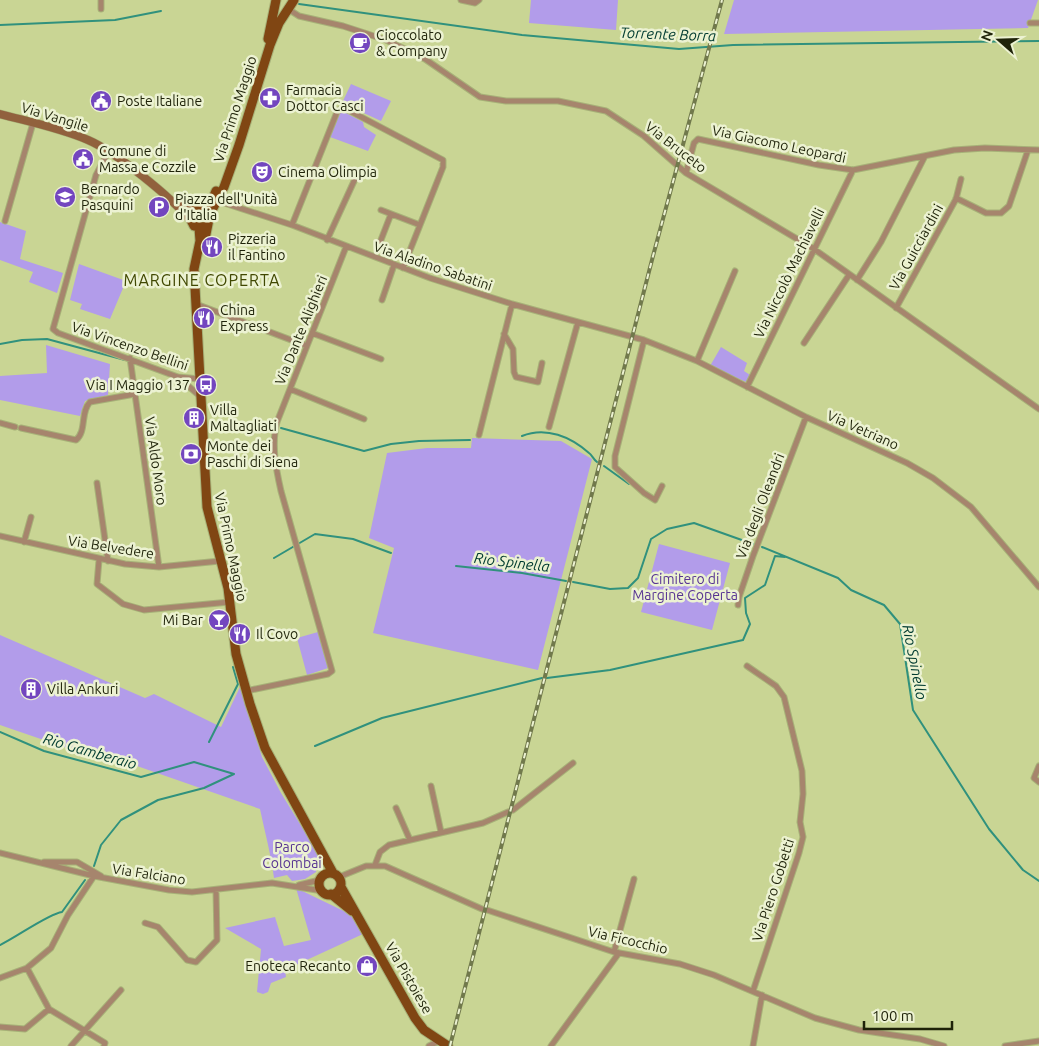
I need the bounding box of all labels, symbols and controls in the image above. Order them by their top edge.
north arrow [974,15,1024,65]
water label: Torrente Borra [620,24,716,44]
place label: Cioccolato & Company [376,27,447,59]
text: N [977,28,996,43]
cafe icon: Cioccolato & Company [348,31,372,55]
street label: Via Primo Maggio [210,54,260,164]
place label: Farmacia Dottor Casci [286,82,364,114]
pharmacy icon: Farmacia Dottor Casci [258,86,282,110]
public building icon: Poste Italiane [89,89,113,113]
place label: Poste Italiane [117,93,202,109]
street label: Via Vangile [19,99,91,135]
street label: Via Bruceto [642,118,710,176]
street label: Via Giacomo Leopardi [711,122,847,166]
place label: Comune di Massa e Cozzile [99,143,196,175]
public building icon: Comune di Massa e Cozzile [71,147,95,171]
theatre icon: Cinema Olimpia [250,160,274,184]
place label: Cinema Olimpia [278,164,377,180]
place label: Bernardo Pasquini [81,181,140,213]
school or university icon: Bernardo Pasquini [53,185,77,209]
place label: Piazza dell'Unità d'Italia [175,191,277,223]
parking icon: Piazza dell'Unità d'Italia [147,195,171,219]
street label: Via Guicciardini [886,201,946,293]
street label: Via Niccolò Machiavelli [751,205,827,341]
place label: Pizzeria il Fantino [228,231,285,263]
restaurant icon: Pizzeria il Fantino [200,235,224,259]
street label: Via Aladino Sabatini [372,238,494,294]
district label: MARGINE COPERTA [124,271,280,289]
street label: Via Dante Alighieri [272,273,330,387]
place label: China Express [220,302,268,334]
restaurant icon: China Express [192,306,216,330]
street label: Via Vincenzo Bellini [69,318,191,374]
bus stop icon: Via I Maggio 137 [194,373,218,397]
place label: Via I Maggio 137 [86,377,190,393]
place label: Villa Maltagliati [210,402,277,434]
building icon: Villa Maltagliati [182,406,206,430]
street label: Via Vetriano [825,407,901,453]
street label: Via Aldo Moro [142,416,170,506]
place label: Monte dei Paschi di Siena [207,438,298,470]
bank icon: Monte dei Paschi di Siena [179,442,203,466]
street label: Via degli Oleandri [733,451,787,561]
street label: Via Primo Maggio [212,491,250,603]
street label: Via Belvedere [67,532,155,562]
water label: Rio Spinella [473,549,551,575]
park label: Cimitero di Margine Coperta [632,571,738,603]
bar icon: Mi Bar [207,608,231,632]
place label: Mi Bar [163,612,204,628]
restaurant icon: Il Covo [228,622,252,646]
water label: Rio Spinello [899,623,931,701]
place label: Il Covo [256,626,298,642]
building icon: Villa Ankuri [19,677,43,701]
place label: Villa Ankuri [47,681,118,697]
water label: Rio Gamberaio [41,730,139,772]
street label: Via Piero Gobetti [749,837,797,943]
park label: Parco Colombai [262,839,322,871]
street label: Via Falciano [111,860,187,888]
street label: Via Ficocchio [587,923,669,957]
street label: Via Pistoiese [382,940,436,1016]
shop icon: Enoteca Recanto [355,954,379,978]
place label: Enoteca Recanto [245,958,351,974]
scale bar [864,998,952,1030]
text: 100 m [872,1007,914,1024]

